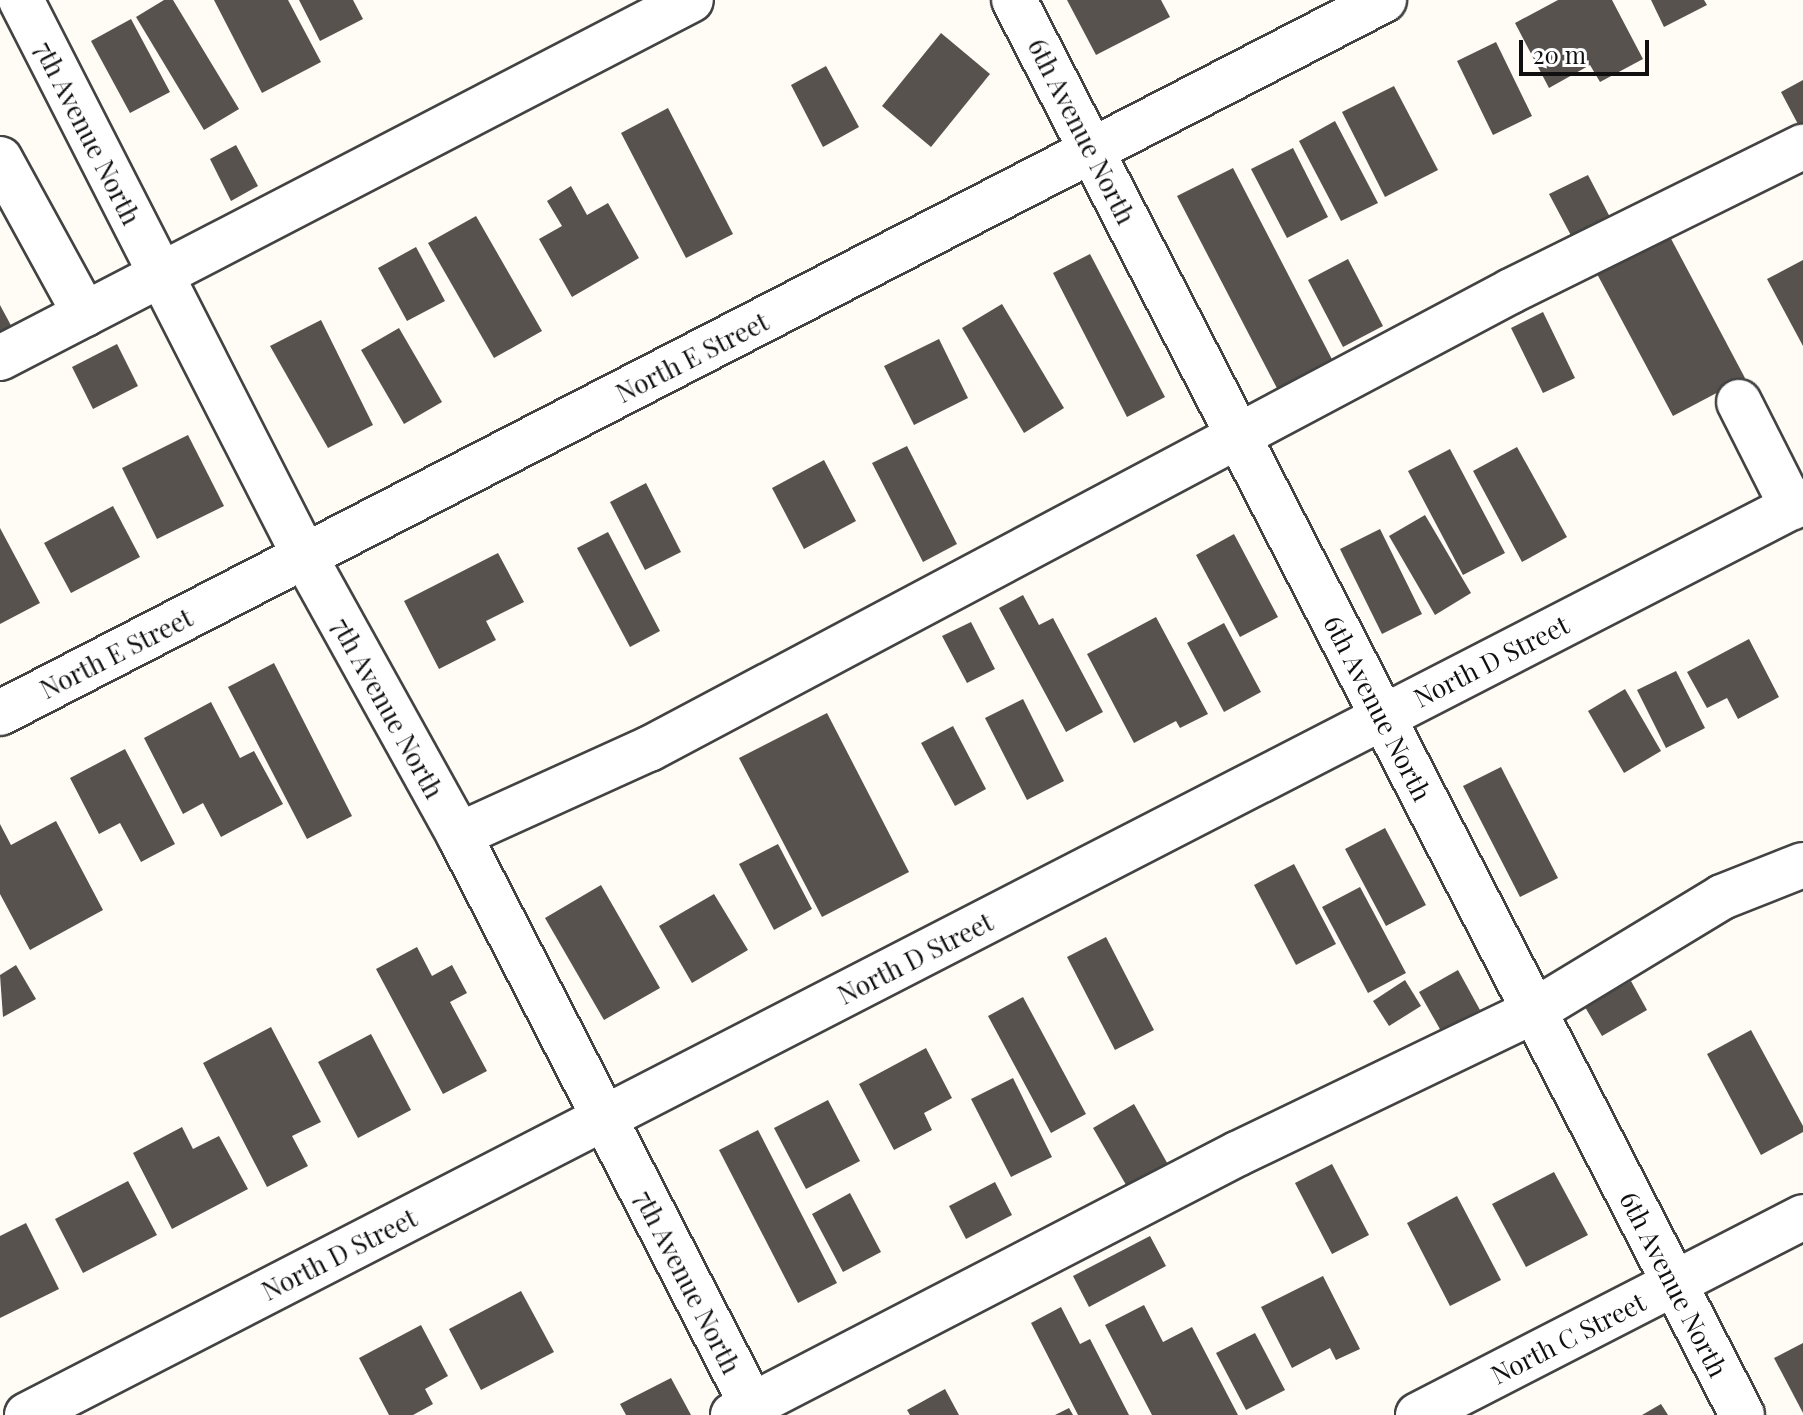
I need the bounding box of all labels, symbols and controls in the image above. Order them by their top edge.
scale bar [1523,24,1653,74]
street label: 6th Avenue North [1022,33,1142,229]
street label: 7th Avenue North [28,36,148,230]
text: 20 m [1533,38,1586,70]
street label: North E Street [611,305,773,409]
street label: North E Street [35,601,197,705]
street label: North D Street [1408,609,1574,713]
street label: 6th Avenue North [1318,610,1438,806]
street label: 7th Avenue North [325,612,451,804]
street label: North D Street [832,906,998,1010]
street label: 7th Avenue North [628,1185,748,1379]
street label: 6th Avenue North [1614,1186,1734,1382]
street label: North D Street [256,1202,422,1306]
street label: North C Street [1486,1286,1650,1390]

